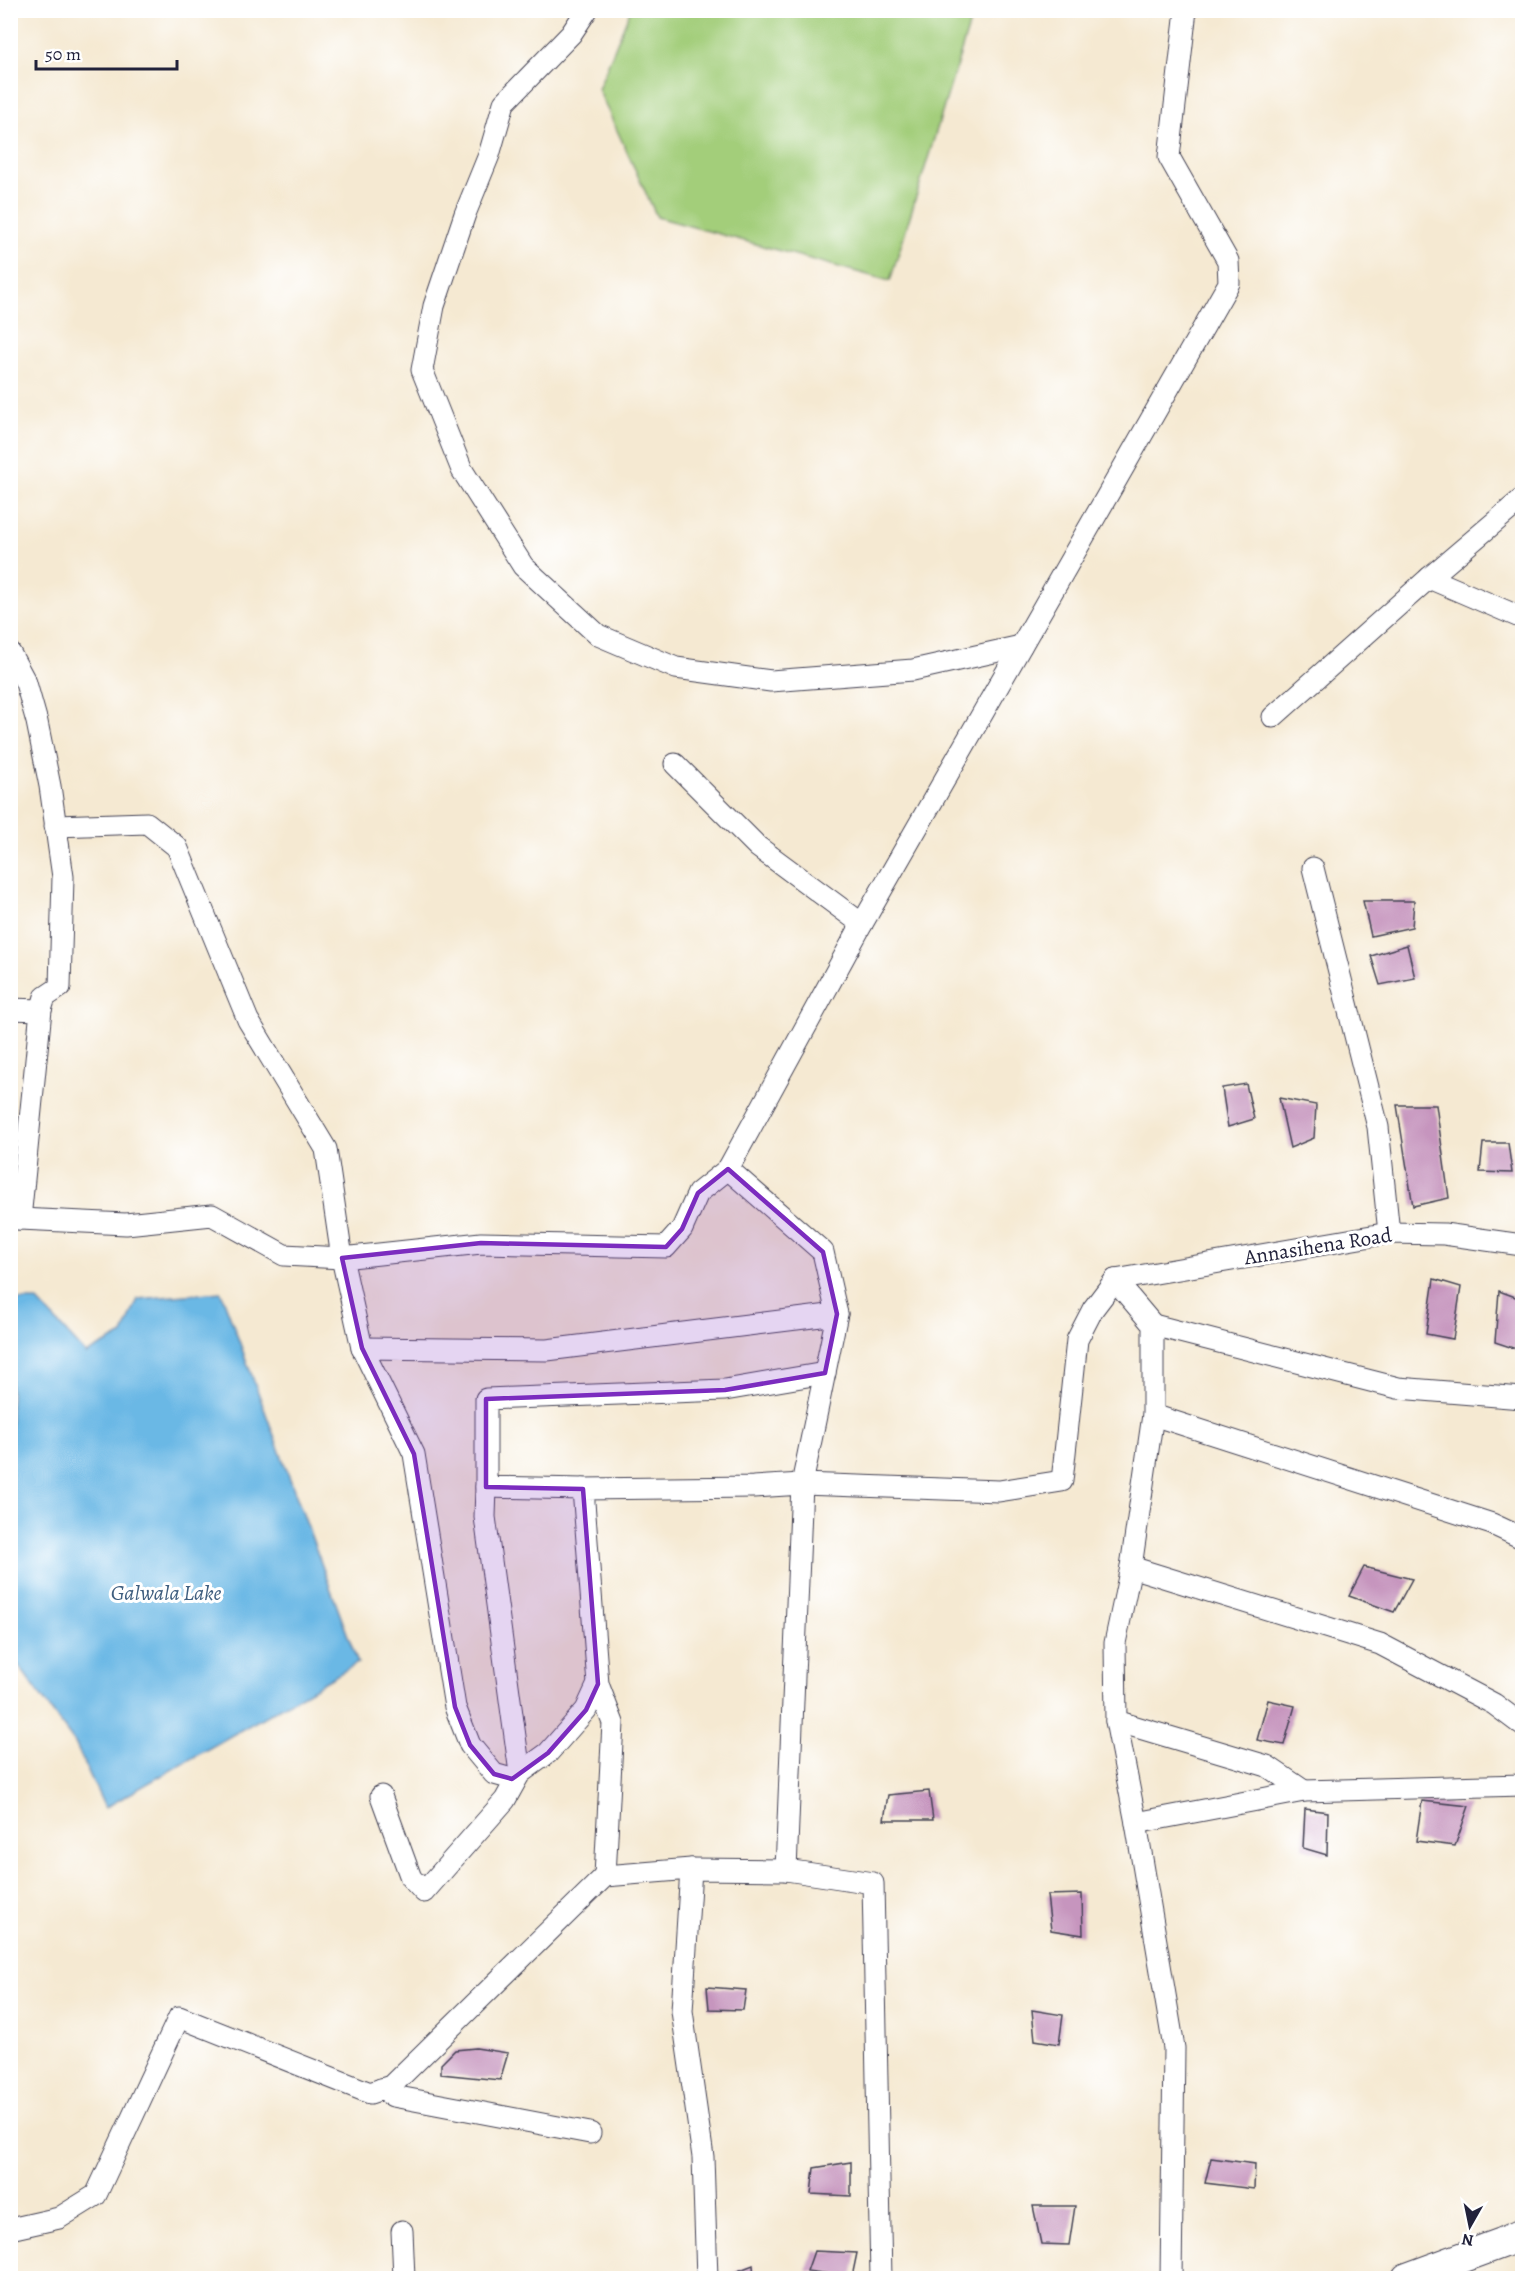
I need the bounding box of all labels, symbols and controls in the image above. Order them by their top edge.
scale bar [36,33,177,71]
text: 50 m [45,42,81,66]
street label: Annasihena Road [1241,1220,1394,1272]
water label: Galwala Lake [111,1578,221,1608]
north arrow [1440,2196,1500,2256]
text: N [1460,2228,1475,2252]

